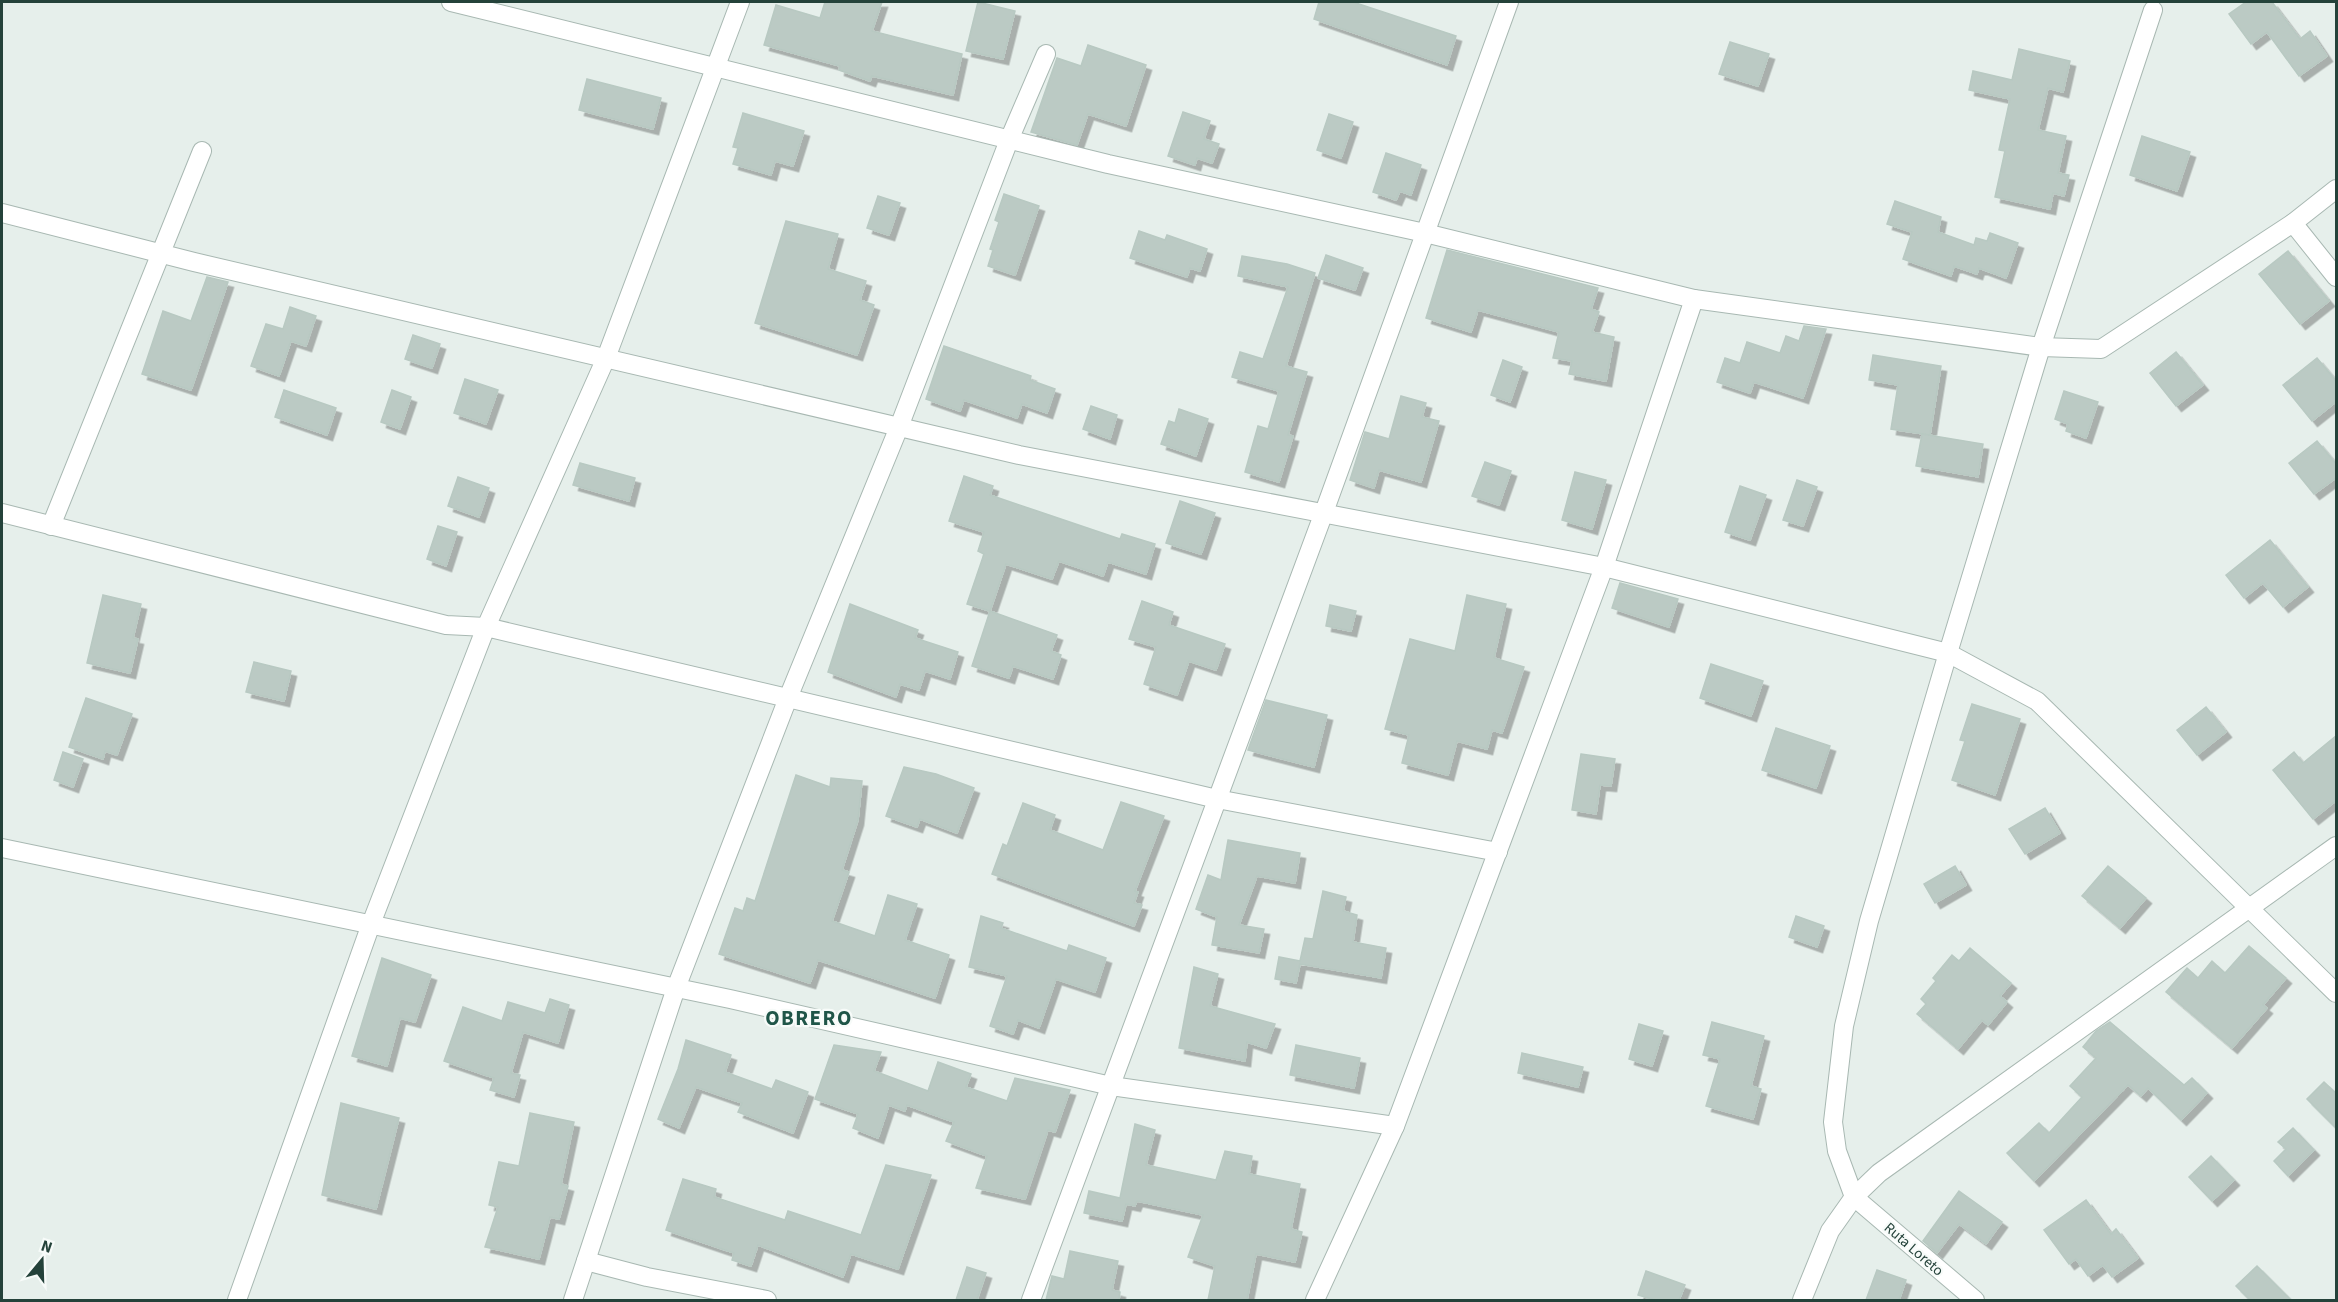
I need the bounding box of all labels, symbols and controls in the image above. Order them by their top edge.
district label: OBRERO [765,1003,853,1033]
street label: Ruta Loreto [1879,1218,1948,1281]
north arrow [12,1230,72,1290]
text: N [38,1235,55,1259]

